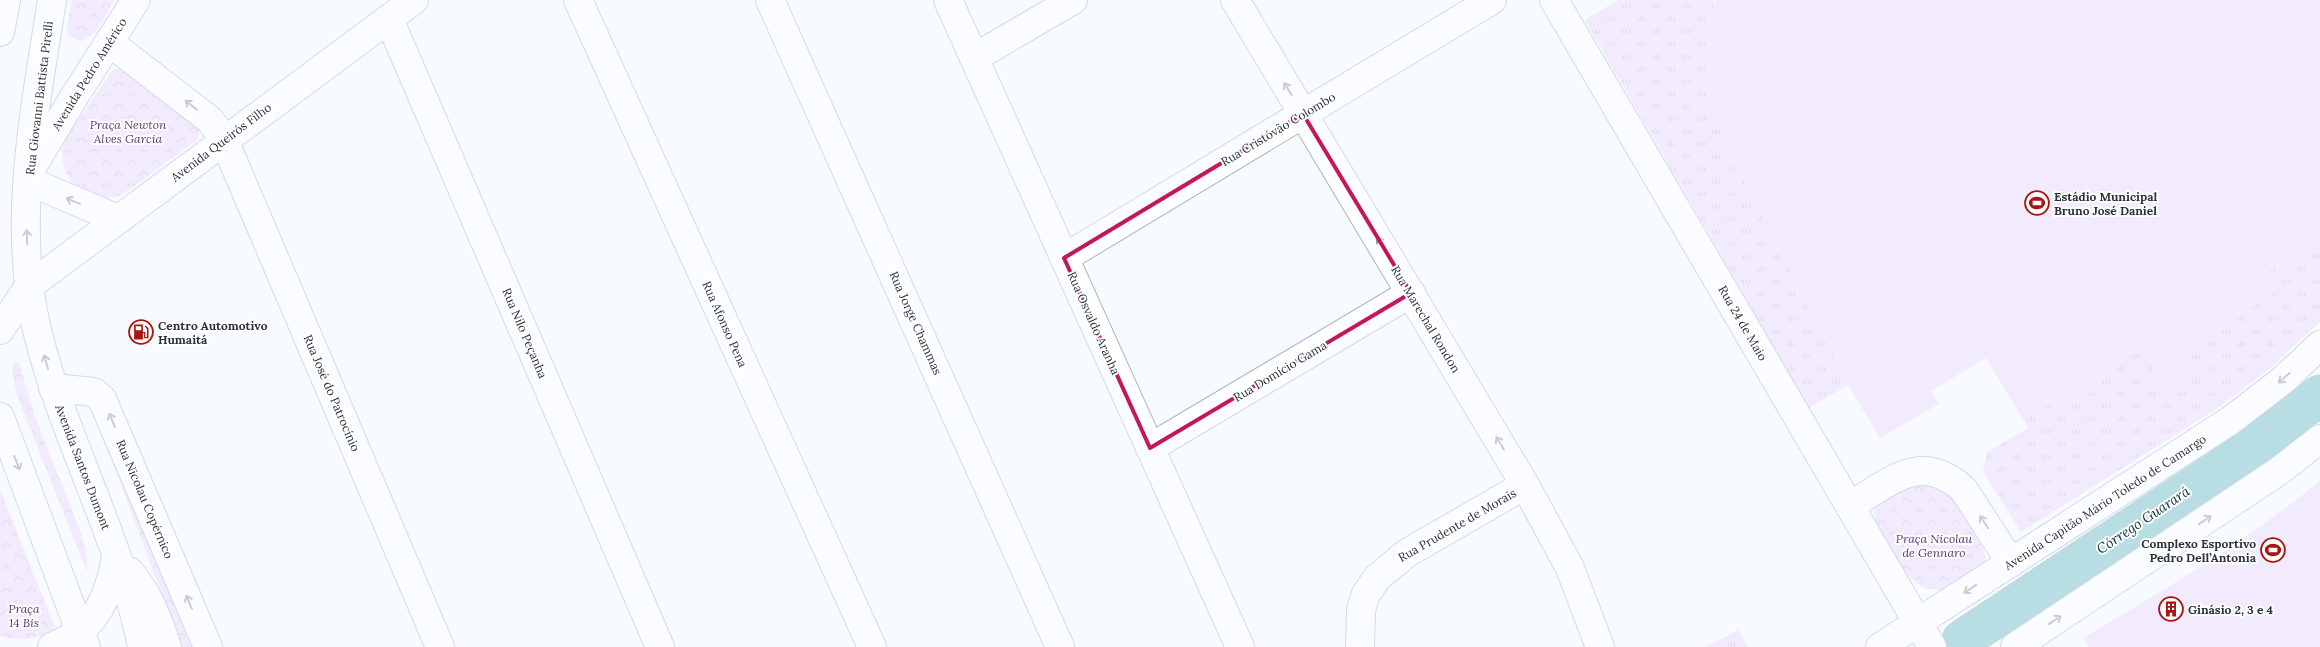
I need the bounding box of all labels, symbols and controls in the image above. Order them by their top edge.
street label: Avenida Pedro Américo [48,15,130,134]
street label: Rua Giovanni Battista Pirelli [22,20,56,176]
one-way arrow [1283,82,1293,96]
street label: Rua Cristóvão Colombo [1218,89,1338,169]
street label: Avenida Queirós Filho [167,99,274,185]
one-way arrow [184,99,197,110]
park label: Praça Newton Alves Garcia [90,117,167,146]
place label: Estádio Municipal Bruno José Daniel [2054,189,2158,218]
sports icon: Estádio Municipal Bruno José Daniel [2024,190,2050,216]
one-way arrow [66,196,81,205]
one-way arrow [22,230,32,246]
one-way arrow [1375,237,1385,251]
street label: Rua Marechal Rondon [1388,263,1464,375]
street label: Rua Jorge Chammas [886,269,946,378]
street label: Rua Osvaldo Aranha [1064,269,1124,377]
street label: Rua Afonso Pena [699,279,751,369]
street label: Rua 24 de Maio [1715,283,1771,363]
street label: Rua Nilo Peçanha [499,286,551,380]
place label: Centro Automotivo Humaitá [158,318,268,347]
fuel station icon: Centro Automotivo Humaitá [128,319,154,345]
street label: Rua José do Patrocínio [301,332,363,454]
street label: Rua Domício Gama [1231,337,1329,405]
one-way arrow [40,354,50,370]
one-way arrow [2278,373,2291,384]
street label: Avenida Santos Dumont [52,401,114,532]
one-way arrow [106,413,116,428]
street label: Avenida Capitão Mário Toledo de Camargo [2000,431,2209,574]
one-way arrow [1494,436,1504,450]
street label: Rua Nicolau Copérnico [113,437,177,561]
one-way arrow [13,454,22,470]
water label: Córrego Guarará [2093,482,2193,558]
street label: Rua Prudente de Morais [1395,485,1519,565]
one-way arrow [1979,515,1990,529]
one-way arrow [2198,515,2212,525]
park label: Praça Nicolau de Gennaro [1896,531,1973,560]
place label: Complexo Esportivo Pedro Dell’Antonia [2141,536,2257,565]
sports icon: Complexo Esportivo Pedro Dell’Antonia [2260,537,2286,563]
one-way arrow [1963,585,1977,595]
one-way arrow [184,595,194,610]
building icon: Ginásio 2, 3 e 4 [2158,596,2184,622]
park label: Praça 14 Bis [8,601,40,630]
place label: Ginásio 2, 3 e 4 [2188,602,2274,617]
one-way arrow [2048,615,2062,625]

